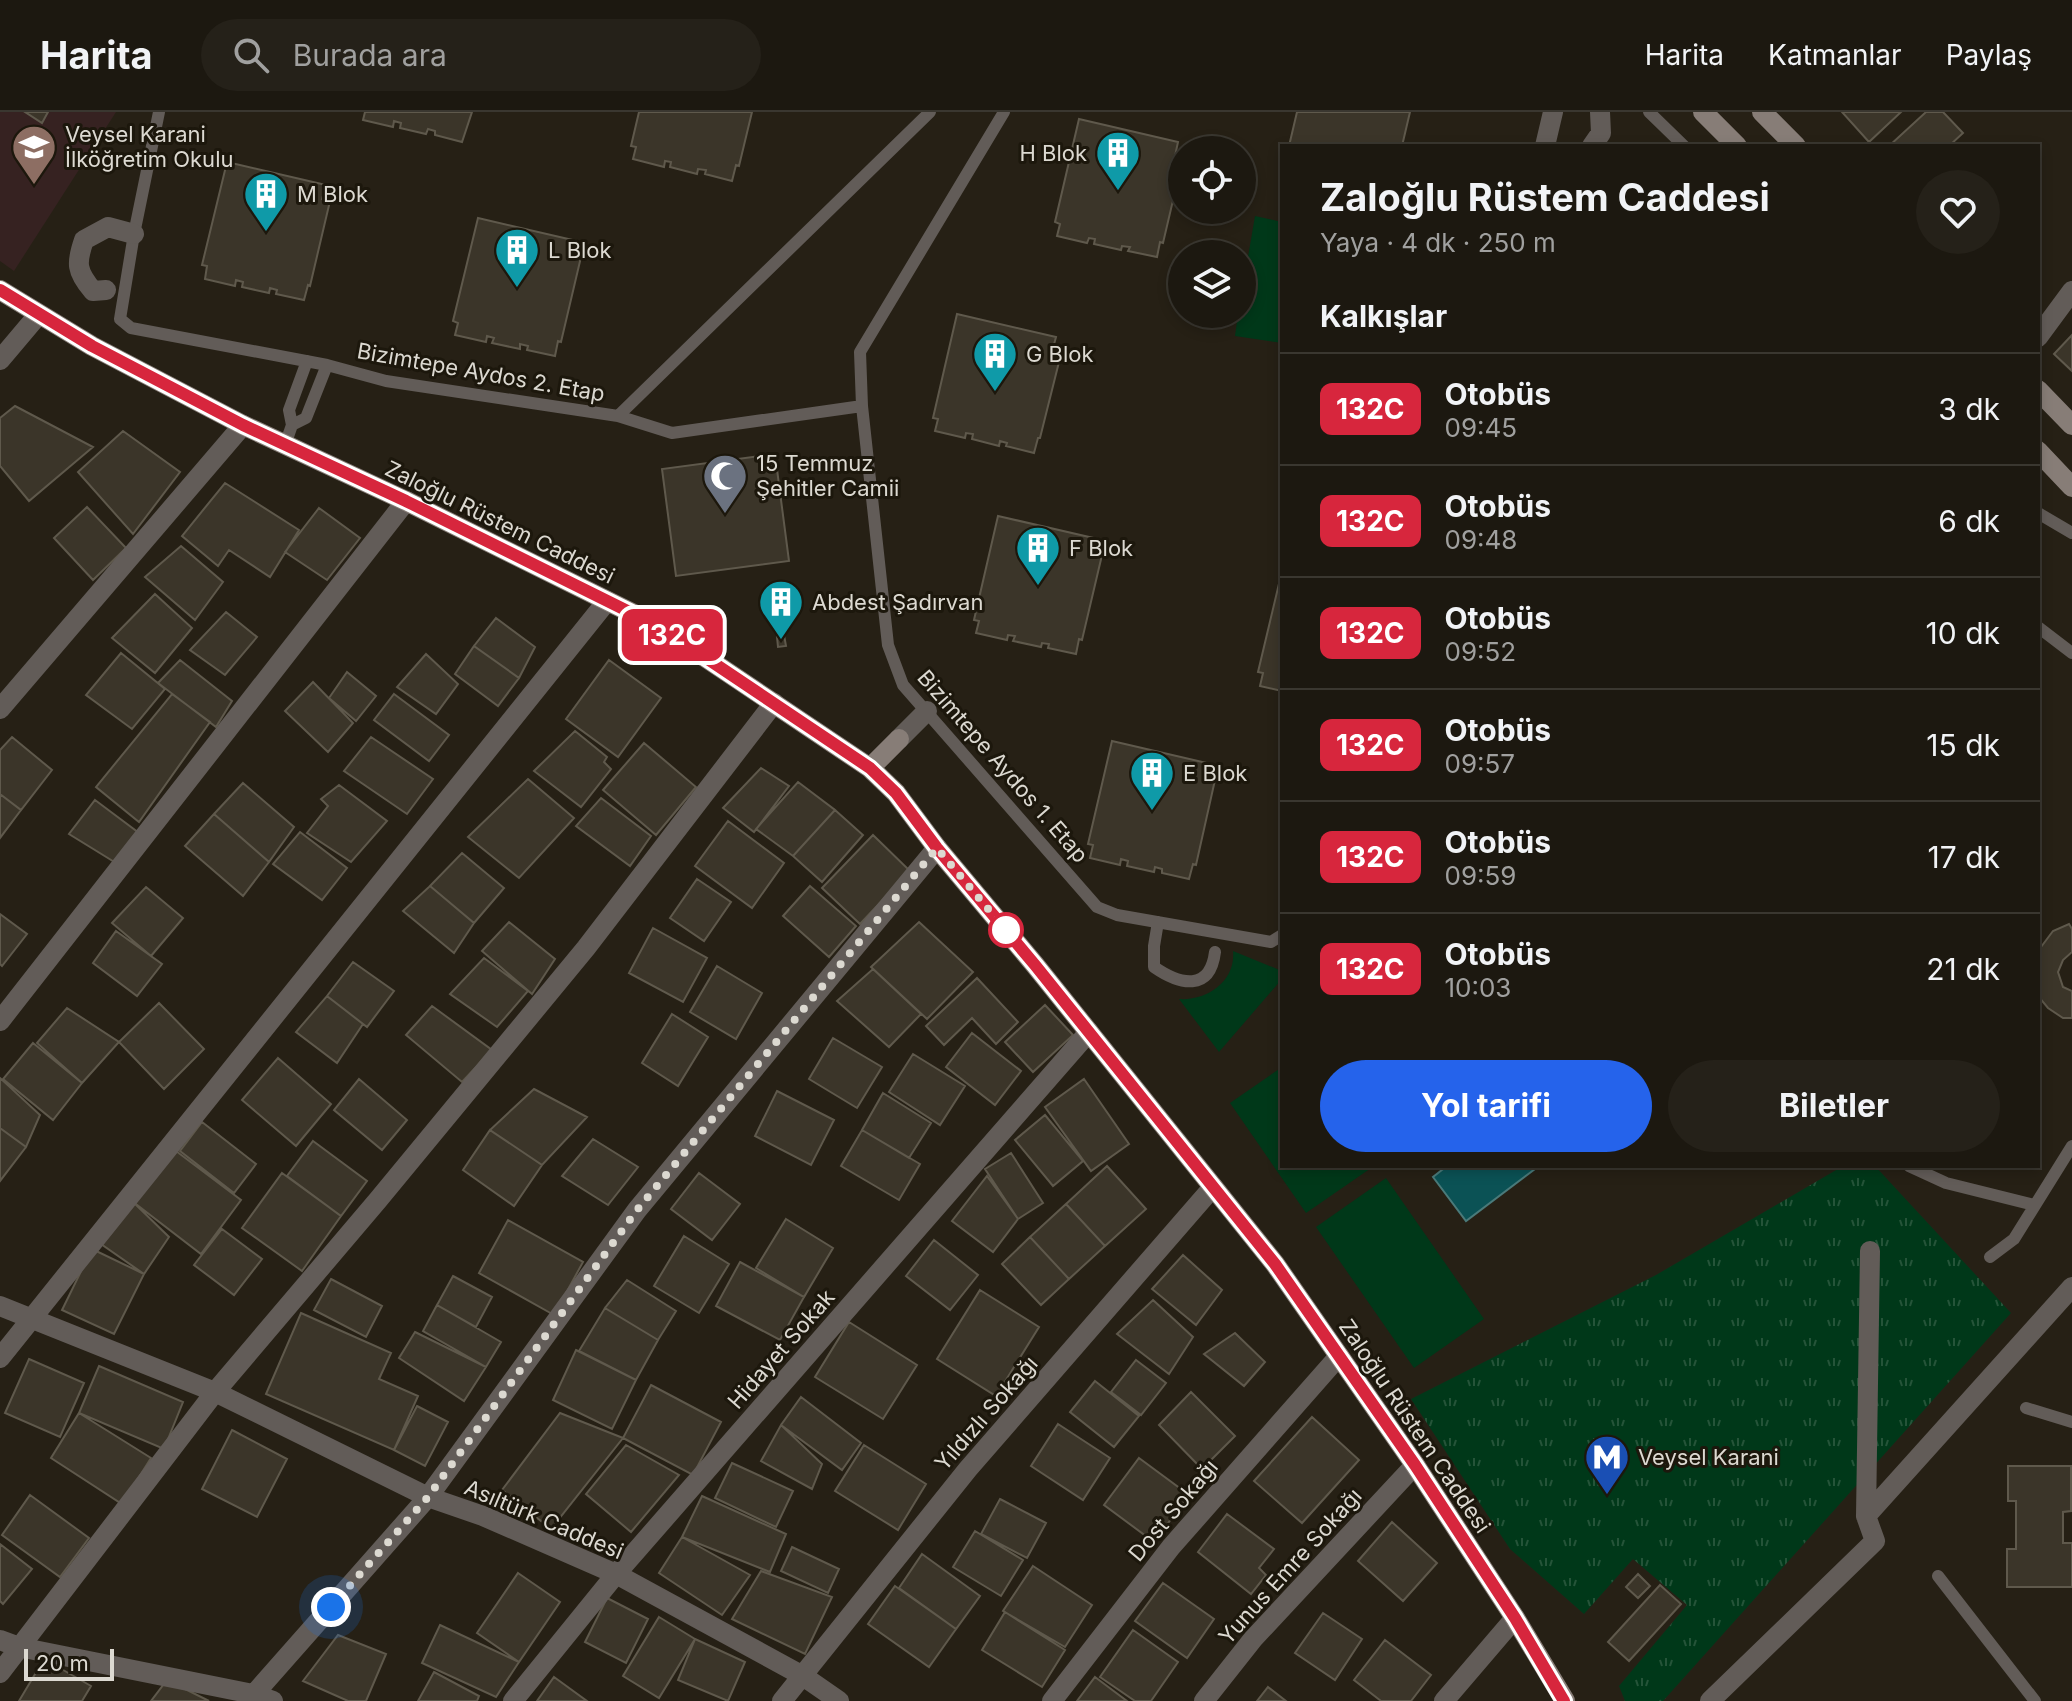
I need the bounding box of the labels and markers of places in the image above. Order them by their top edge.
place label: Veysel Karani İlköğretim Okulu [65,121,233,172]
school or university icon: Veysel Karani İlköğretim Okulu [10,123,58,186]
building icon: H Blok [1094,129,1142,192]
place label: H Blok [1019,140,1087,166]
building icon: M Blok [242,170,290,233]
place label: M Blok [297,181,368,207]
building icon: L Blok [493,226,541,289]
place label: L Blok [548,237,612,263]
building icon: G Blok [971,330,1019,393]
place label: G Blok [1026,341,1094,367]
place label: 15 Temmuz Şehitler Camii [756,450,899,501]
mosque icon: 15 Temmuz Şehitler Camii [701,452,749,515]
building icon: F Blok [1014,524,1062,587]
place label: F Blok [1069,535,1133,561]
building icon: Abdest Şadırvan [757,578,805,641]
place label: Abdest Şadırvan [812,589,983,615]
building icon: E Blok [1128,749,1176,812]
place label: E Blok [1183,760,1247,786]
unlabelled marker [989,913,1023,947]
metro station icon: Veysel Karani [1583,1433,1631,1496]
place label: Veysel Karani [1638,1444,1779,1470]

